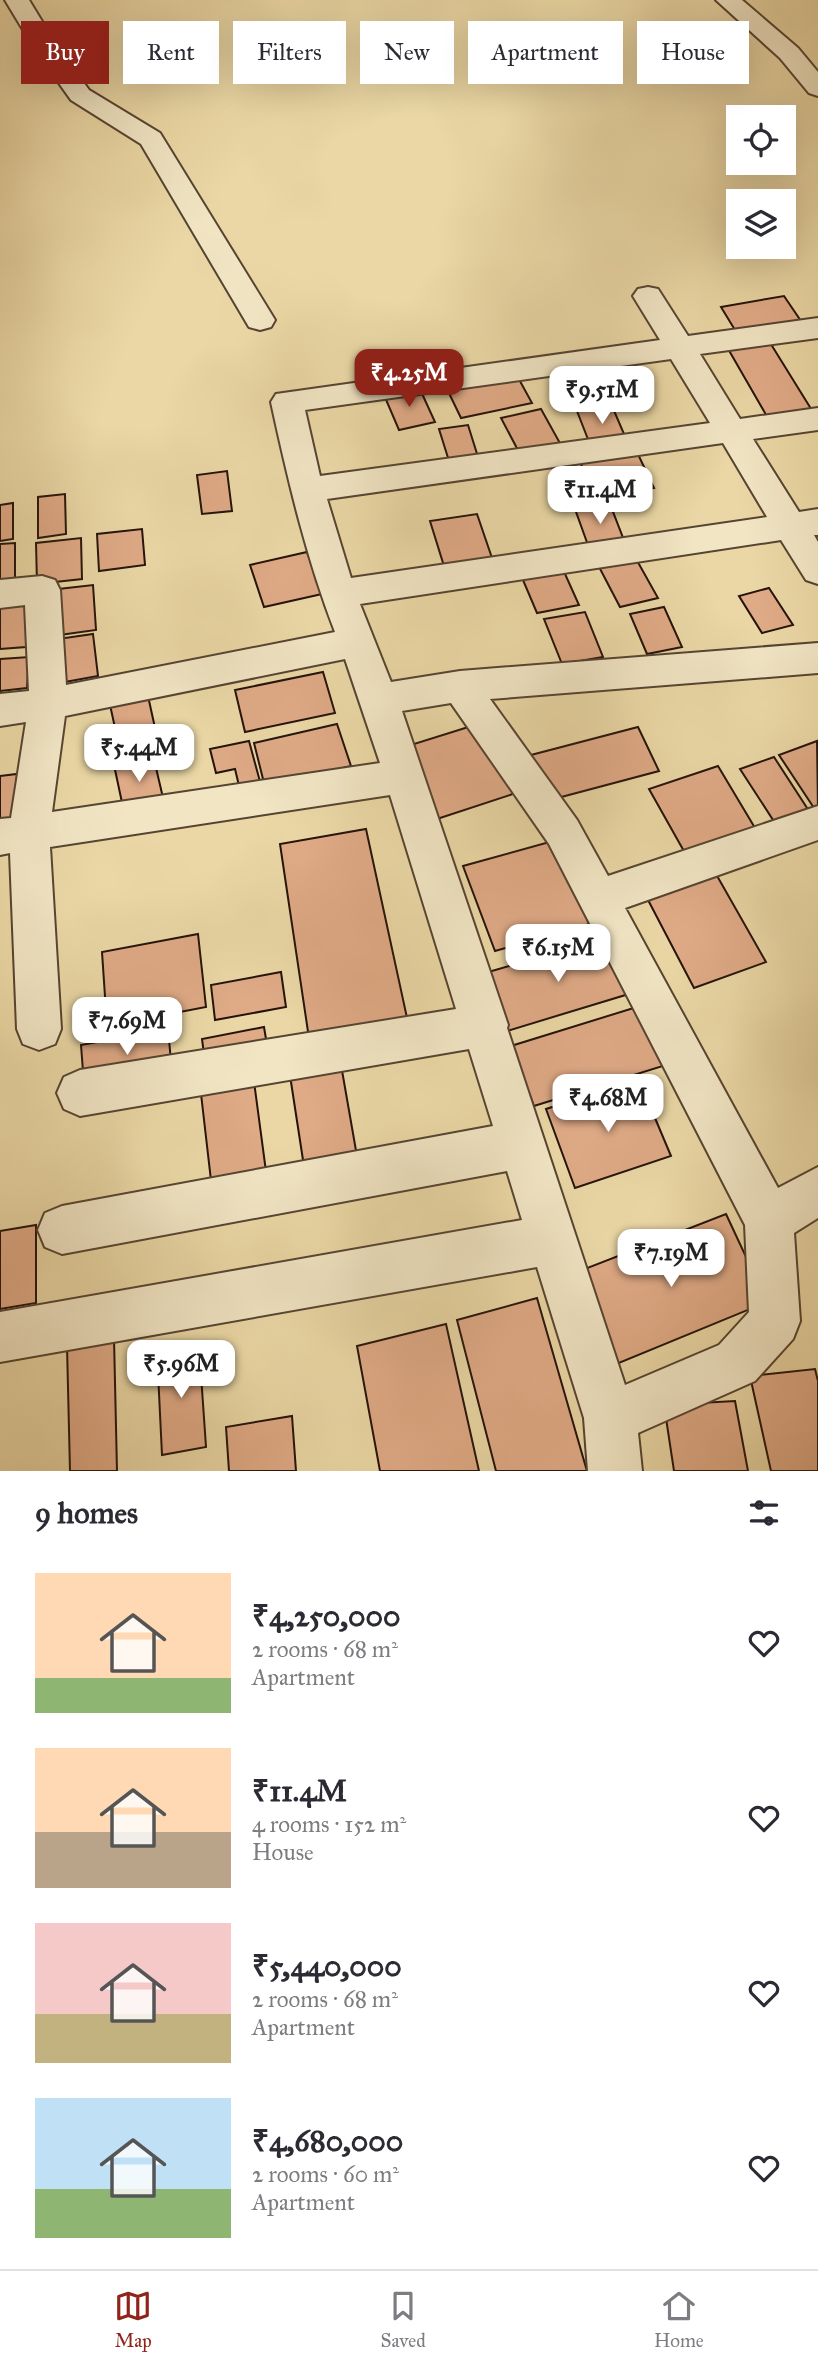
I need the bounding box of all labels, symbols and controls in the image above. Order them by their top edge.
chip: Buy [21,21,109,84]
chip: Rent [123,21,219,84]
chip: Filters [233,21,346,84]
chip: New [360,21,454,84]
chip: Apartment [468,21,623,84]
chip: House [637,21,749,84]
map controls [726,105,796,259]
button: locate [726,105,796,175]
button: layers [726,189,796,259]
pin: ₹4.25M [352,350,466,409]
text: ₹4.25M [371,358,447,386]
pin: ₹9.51M [545,366,659,426]
text: ₹9.51M [565,375,639,403]
pin: ₹11.4M [543,466,657,526]
text: ₹11.4M [564,475,636,503]
pin: ₹5.44M [82,724,196,784]
text: ₹5.44M [100,733,178,761]
pin: ₹6.15M [501,925,615,984]
text: ₹6.15M [521,933,595,961]
pin: ₹7.69M [70,998,184,1057]
text: ₹7.69M [88,1006,166,1034]
pin: ₹4.68M [551,1074,665,1134]
text: ₹4.68M [568,1083,648,1111]
pin: ₹7.19M [614,1230,728,1289]
text: ₹7.19M [634,1238,708,1266]
pin: ₹5.96M [124,1340,238,1400]
text: ₹5.96M [143,1349,219,1377]
icon: filters [745,1494,783,1532]
text: 9 homes [35,1495,138,1531]
text: ₹4,250,000 [252,1598,400,1634]
icon: home [91,1601,175,1685]
icon: heart [745,1624,783,1662]
text: 2 rooms · 68 m² [252,1635,398,1663]
text: Apartment [252,1663,355,1691]
text: ₹11.4M [252,1773,347,1809]
icon: home [91,1776,175,1860]
icon: heart [745,1799,783,1837]
text: 4 rooms · 152 m² [252,1810,406,1838]
text: House [252,1838,314,1866]
text: ₹5,440,000 [252,1948,402,1984]
icon: home [91,1951,175,2035]
icon: heart [745,1974,783,2012]
text: 2 rooms · 68 m² [252,1985,398,2013]
text: Apartment [252,2013,355,2041]
text: ₹4,680,000 [252,2123,403,2159]
icon: home [91,2126,175,2210]
icon: heart [745,2149,783,2187]
text: 2 rooms · 60 m² [252,2160,399,2188]
text: Apartment [252,2188,355,2216]
tab: Map [114,2287,152,2352]
tab: Saved [381,2287,426,2352]
tab: Home [654,2287,704,2352]

